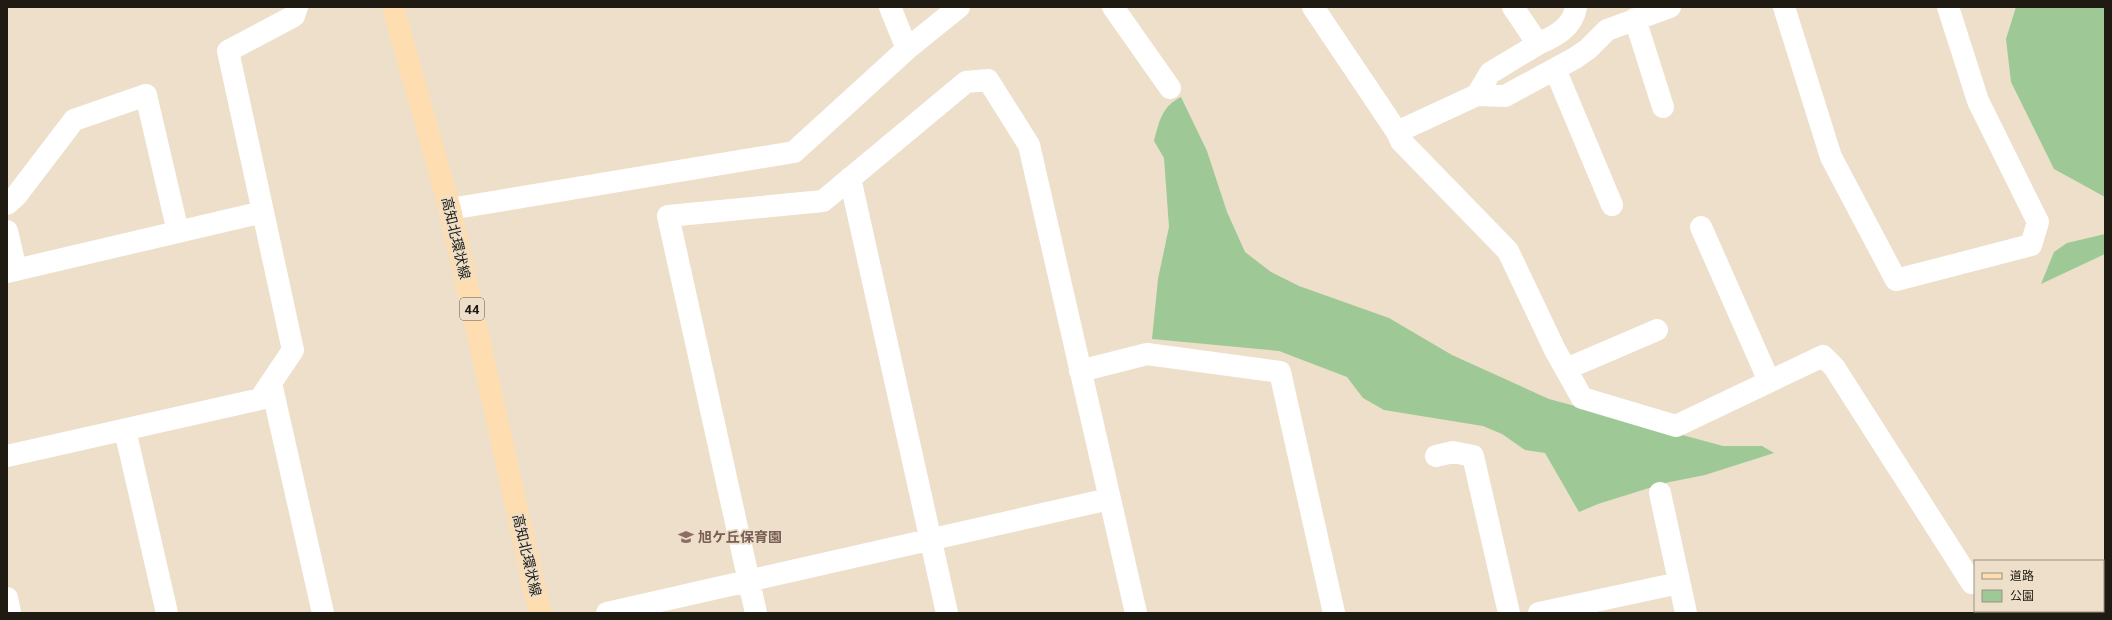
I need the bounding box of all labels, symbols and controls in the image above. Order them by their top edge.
street label: 高知北環状線 [439,195,473,281]
road number: 44 [460,298,484,320]
street label: 高知北環状線 [510,512,544,598]
school or university icon: 旭ケ丘保育園 [677,528,695,546]
place label: 旭ケ丘保育園 [698,529,782,545]
legend [1974,560,2104,612]
text: 道路 [2010,569,2034,583]
text: 公園 [2010,589,2034,603]

